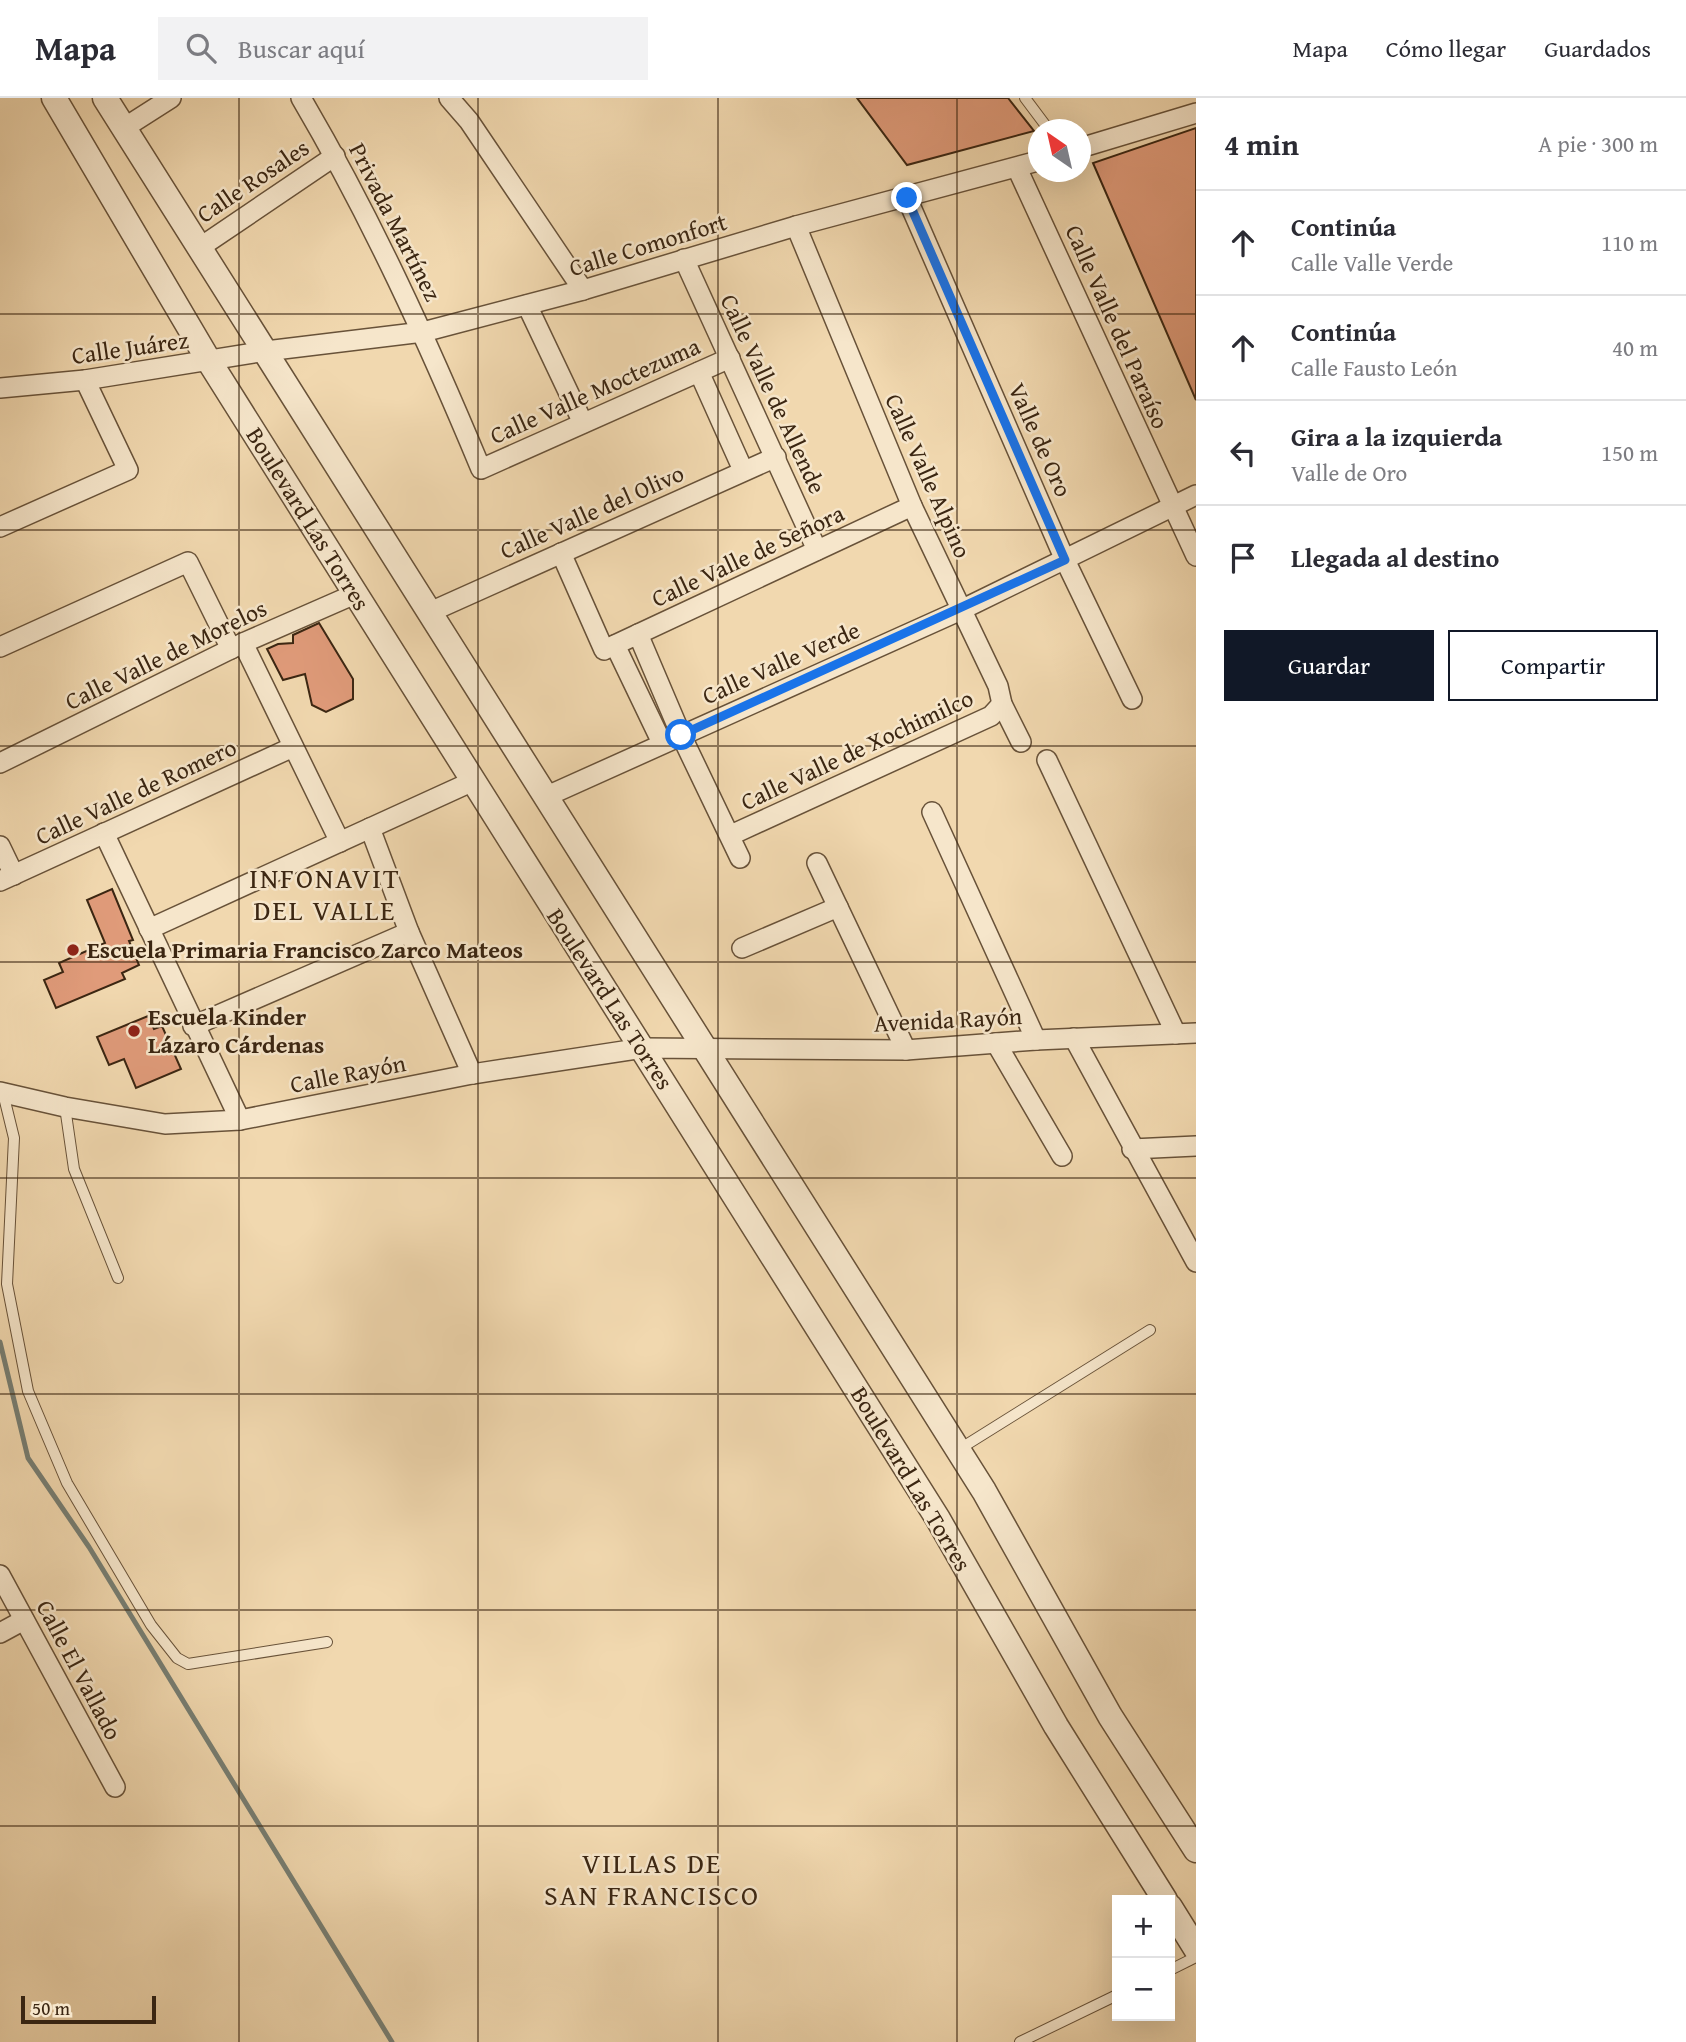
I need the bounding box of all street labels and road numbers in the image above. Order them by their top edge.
street label: Calle Rosales [190,130,316,231]
street label: Privada Martínez [341,137,450,307]
street label: Calle Comonfort [565,204,732,285]
street label: Calle Valle del Paraíso [1057,219,1178,434]
street label: Calle Valle de Allende [712,288,835,499]
street label: Calle Juárez [69,322,191,373]
street label: Calle Valle Moctezuma [484,328,706,453]
street label: Valle de Oro [1000,377,1081,502]
street label: Calle Valle Alpino [877,388,980,564]
street label: Boulevard Las Torres [238,420,379,617]
street label: Calle Valle del Olivo [494,455,689,568]
street label: Calle Valle de Señora [646,495,851,616]
street label: Calle Valle de Morelos [59,590,273,719]
street label: Calle Valle Verde [696,612,865,713]
street label: Calle Valle de Xochimilco [735,680,979,819]
street label: Calle Valle de Romero [30,730,242,854]
street label: Boulevard Las Torres [538,901,682,1096]
street label: Avenida Rayón [873,998,1024,1041]
street label: Calle Rayón [287,1045,409,1102]
street label: Boulevard Las Torres [842,1380,981,1578]
street label: Calle El Vallado [28,1594,131,1746]

